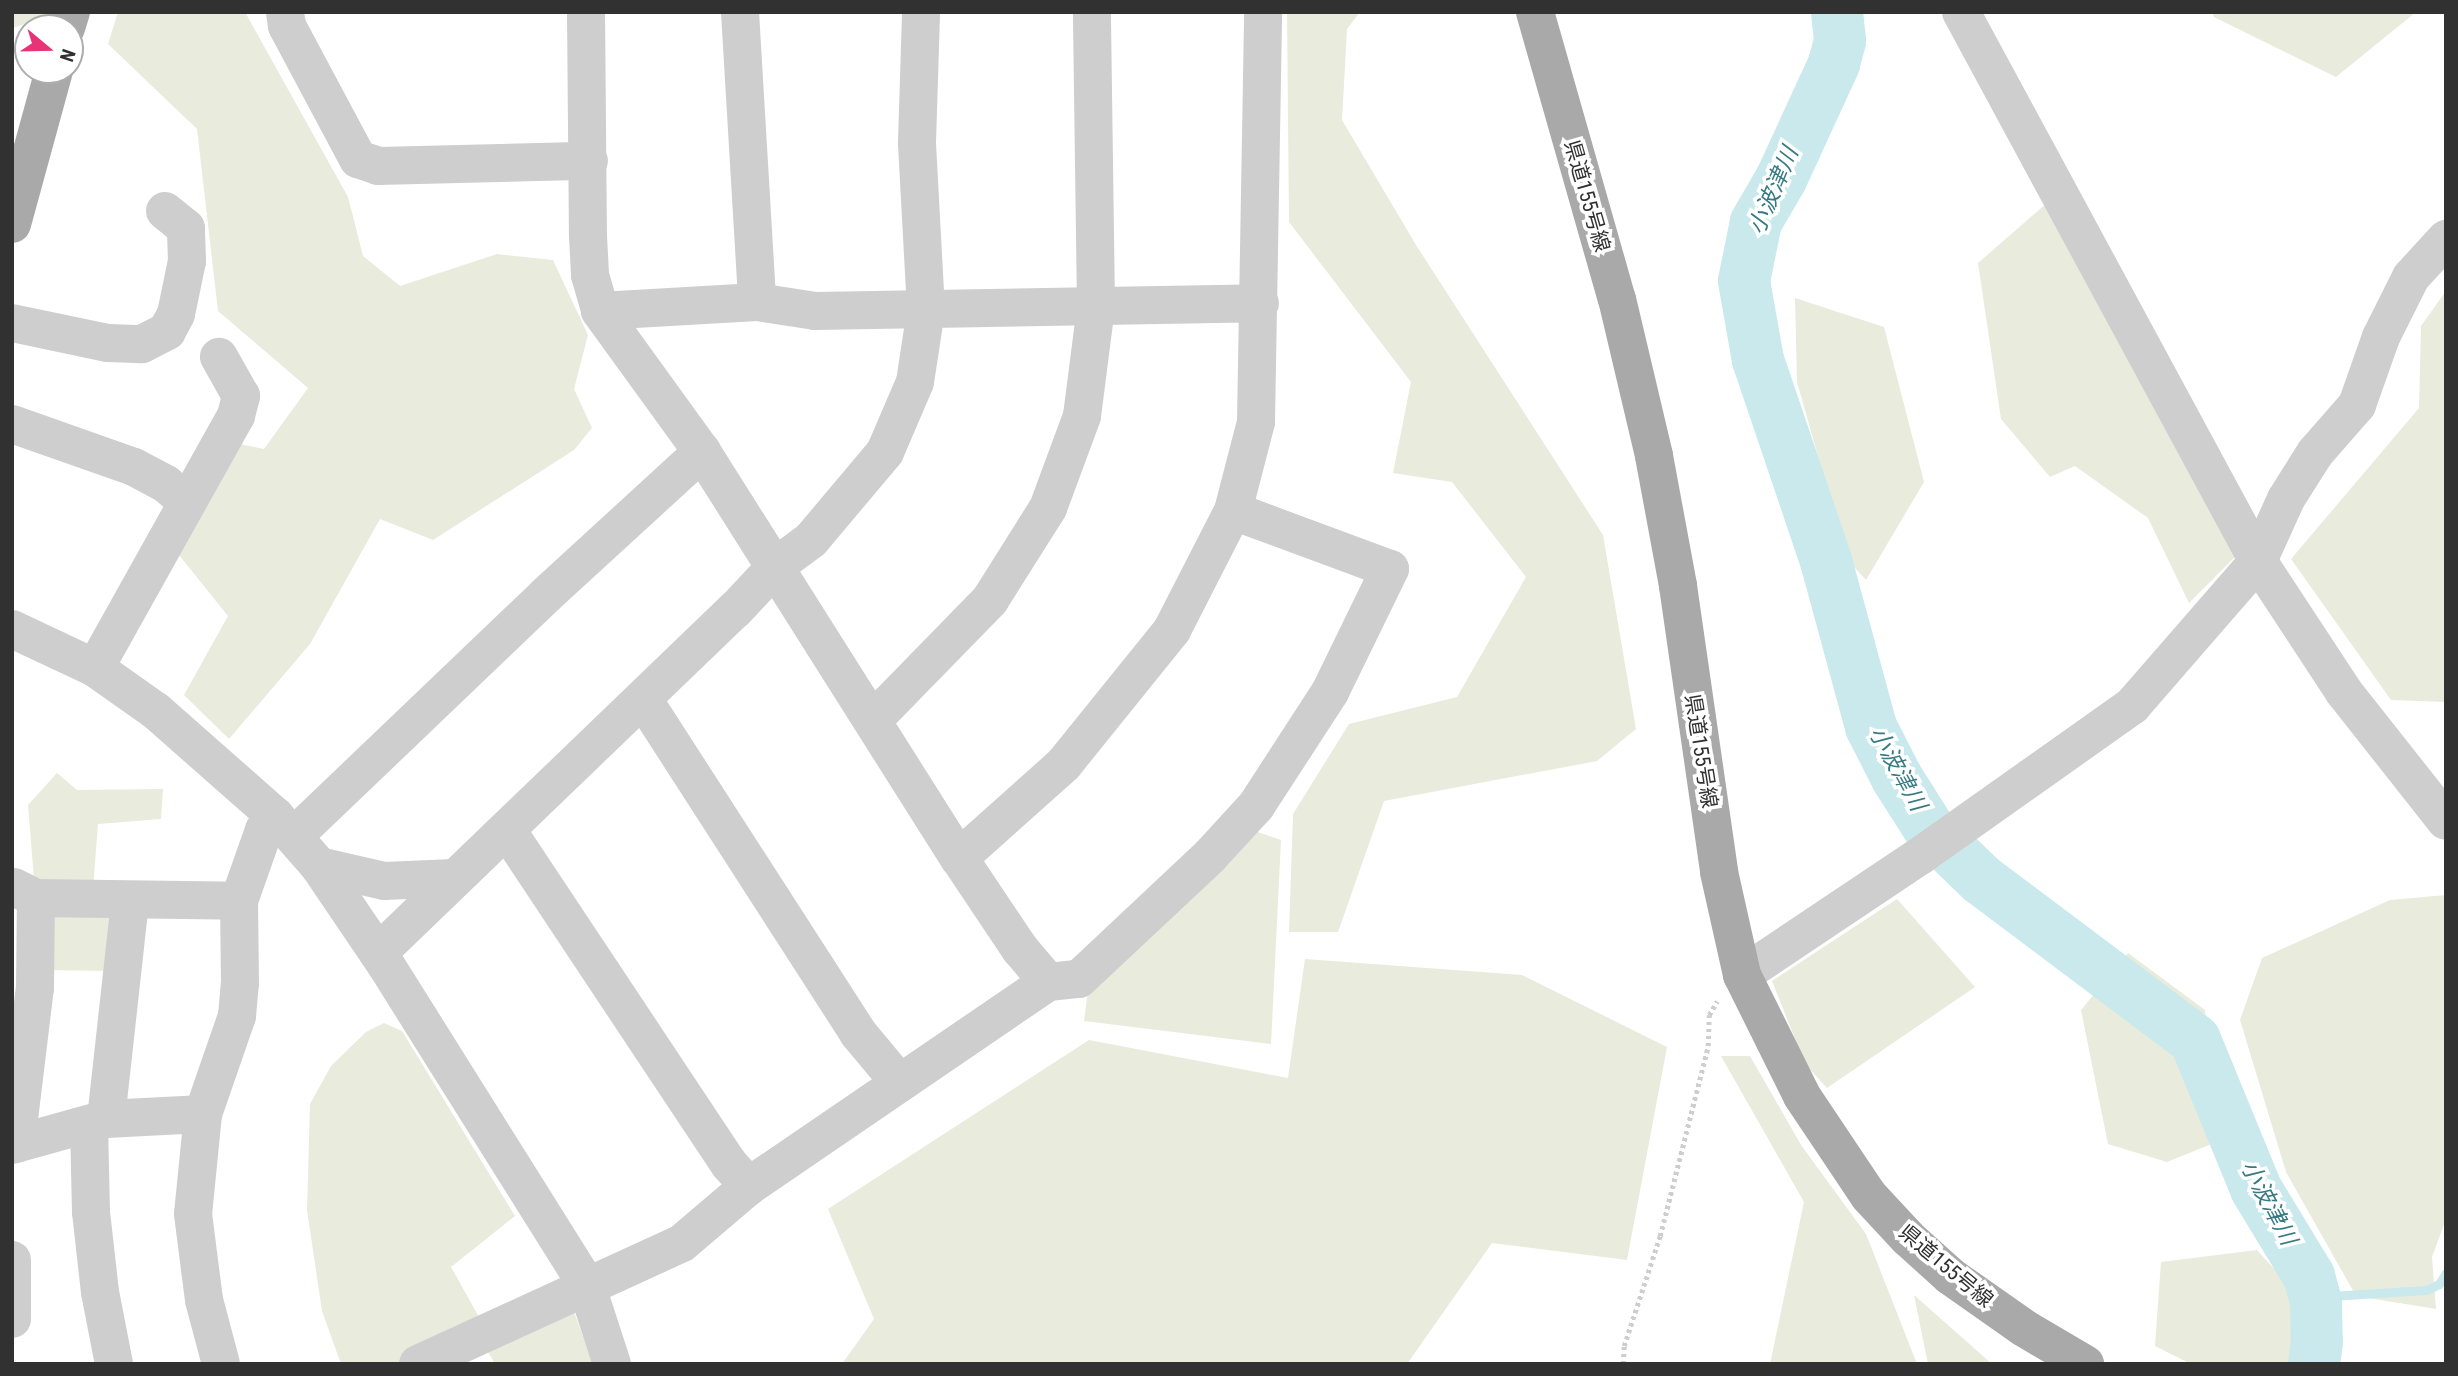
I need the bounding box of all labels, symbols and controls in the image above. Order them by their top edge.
north arrow [14,14,84,84]
text: N [55,46,80,65]
street label: 県道155号線 [1559,137,1615,255]
water label: 小波津川 [1743,143,1805,239]
street label: 県道155号線 [1680,692,1722,810]
water label: 小波津川 [1863,722,1931,816]
water label: 小波津川 [2234,1156,2302,1250]
street label: 県道155号線 [1894,1219,1998,1313]

